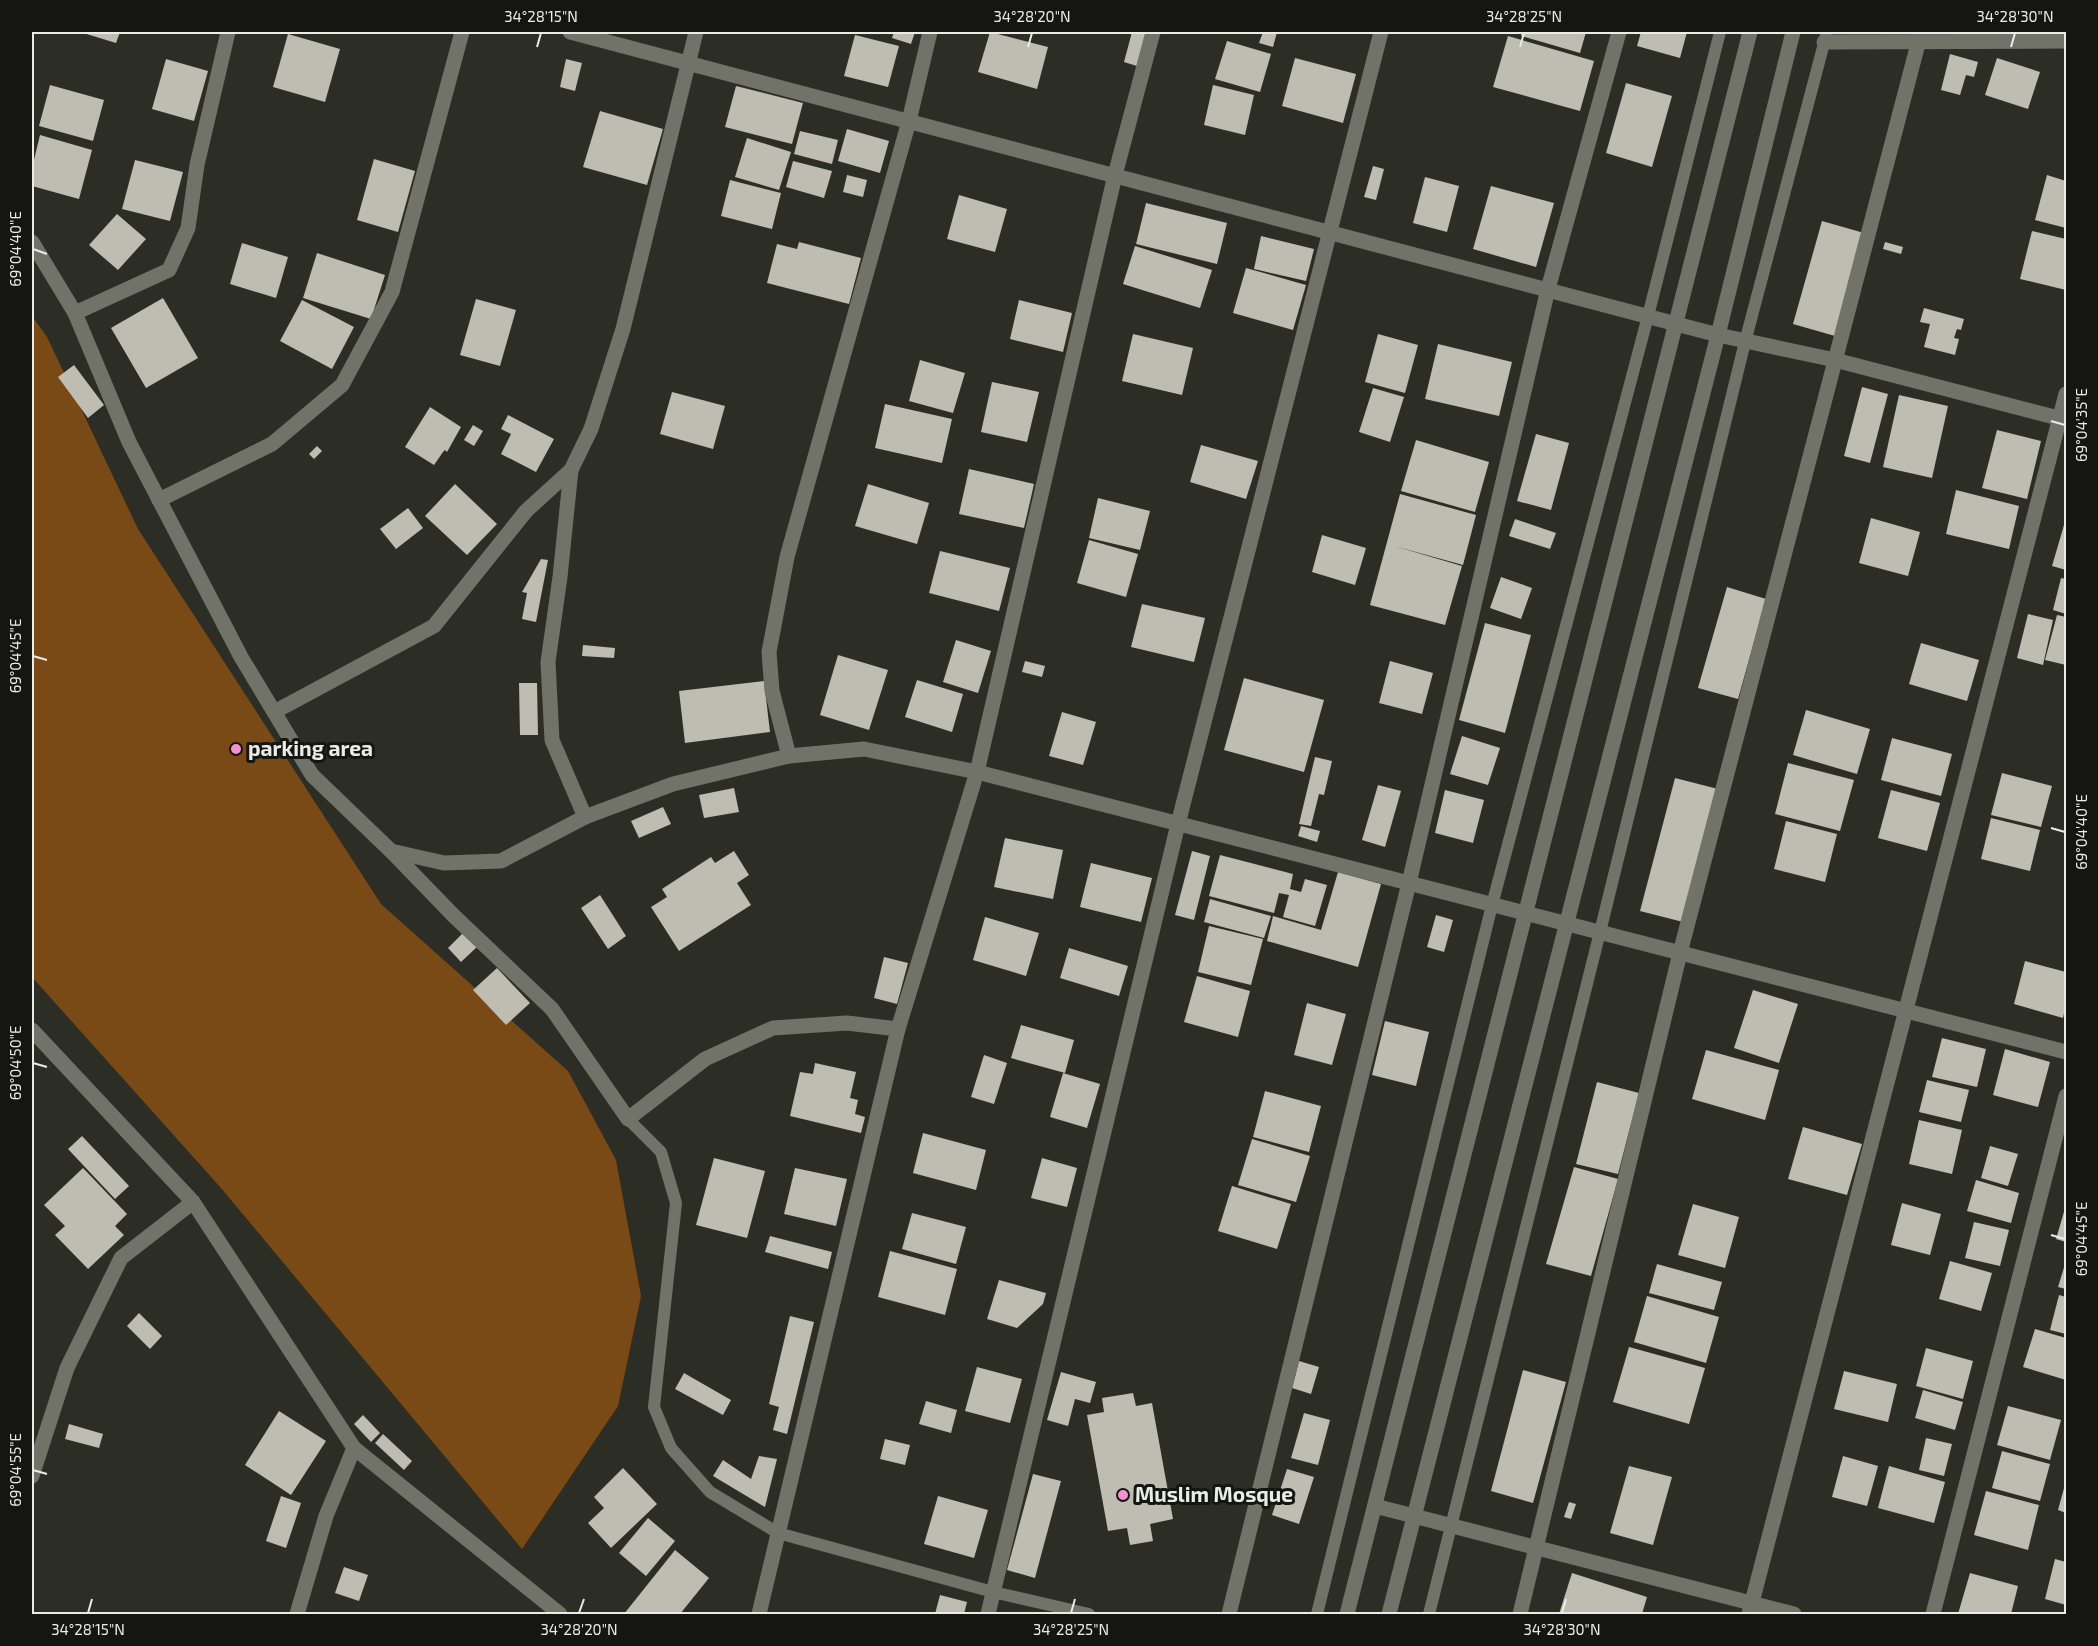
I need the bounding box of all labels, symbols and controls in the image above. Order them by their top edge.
text: 34°28'15"N [504,7,578,25]
text: 34°28'20"N [993,7,1071,25]
text: 34°28'25"N [1486,7,1562,25]
text: 34°28'30"N [1977,7,2053,25]
text: 69°04'40"E [6,211,24,287]
text: 69°04'35"E [2072,388,2090,462]
text: 69°04'45"E [6,619,24,693]
place label: parking area [248,735,373,760]
marker: parking area [229,742,243,756]
text: 69°04'40"E [2072,794,2090,870]
text: 69°04'50"E [6,1026,24,1100]
text: 69°04'45"E [2072,1202,2090,1276]
text: 69°04'55"E [6,1433,24,1507]
place label: Muslim Mosque [1135,1481,1293,1506]
marker: Muslim Mosque [1116,1488,1130,1502]
text: 34°28'15"N [51,1620,125,1638]
text: 34°28'20"N [540,1620,618,1638]
text: 34°28'25"N [1033,1620,1109,1638]
text: 34°28'30"N [1524,1620,1600,1638]

